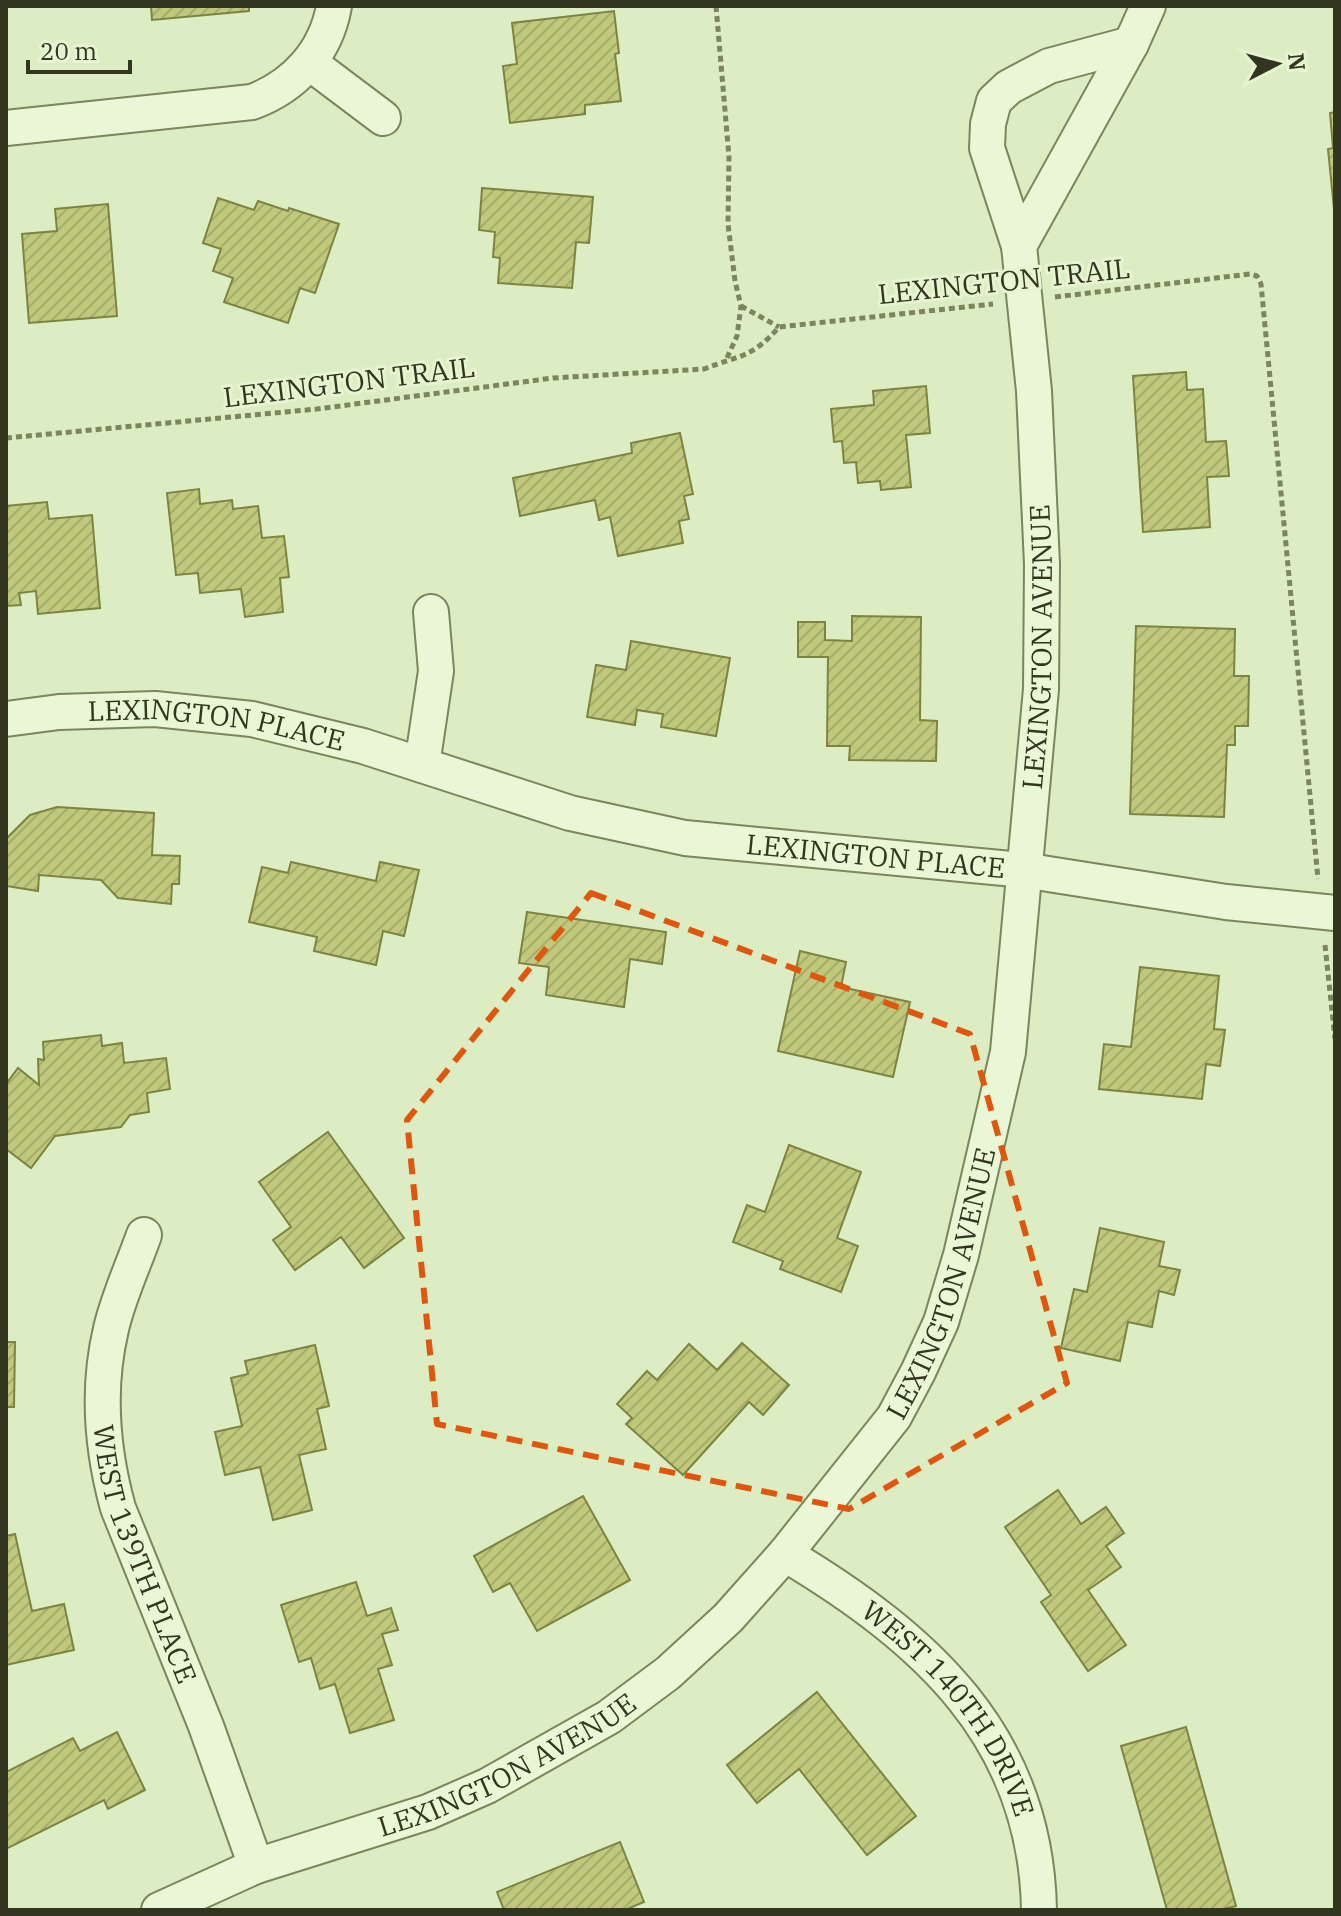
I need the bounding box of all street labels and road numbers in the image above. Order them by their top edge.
street label: LEXINGTON TRAIL [876,249,1132,312]
street label: LEXINGTON TRAIL [221,348,477,415]
street label: LEXINGTON AVENUE [1013,504,1060,791]
street label: LEXINGTON PLACE [87,690,349,759]
street label: LEXINGTON PLACE [745,825,1007,886]
street label: LEXINGTON AVENUE [877,1144,1003,1425]
street label: WEST 139TH PLACE [85,1423,206,1689]
street label: WEST 140TH DRIVE [854,1592,1043,1821]
street label: LEXINGTON AVENUE [373,1684,643,1845]

